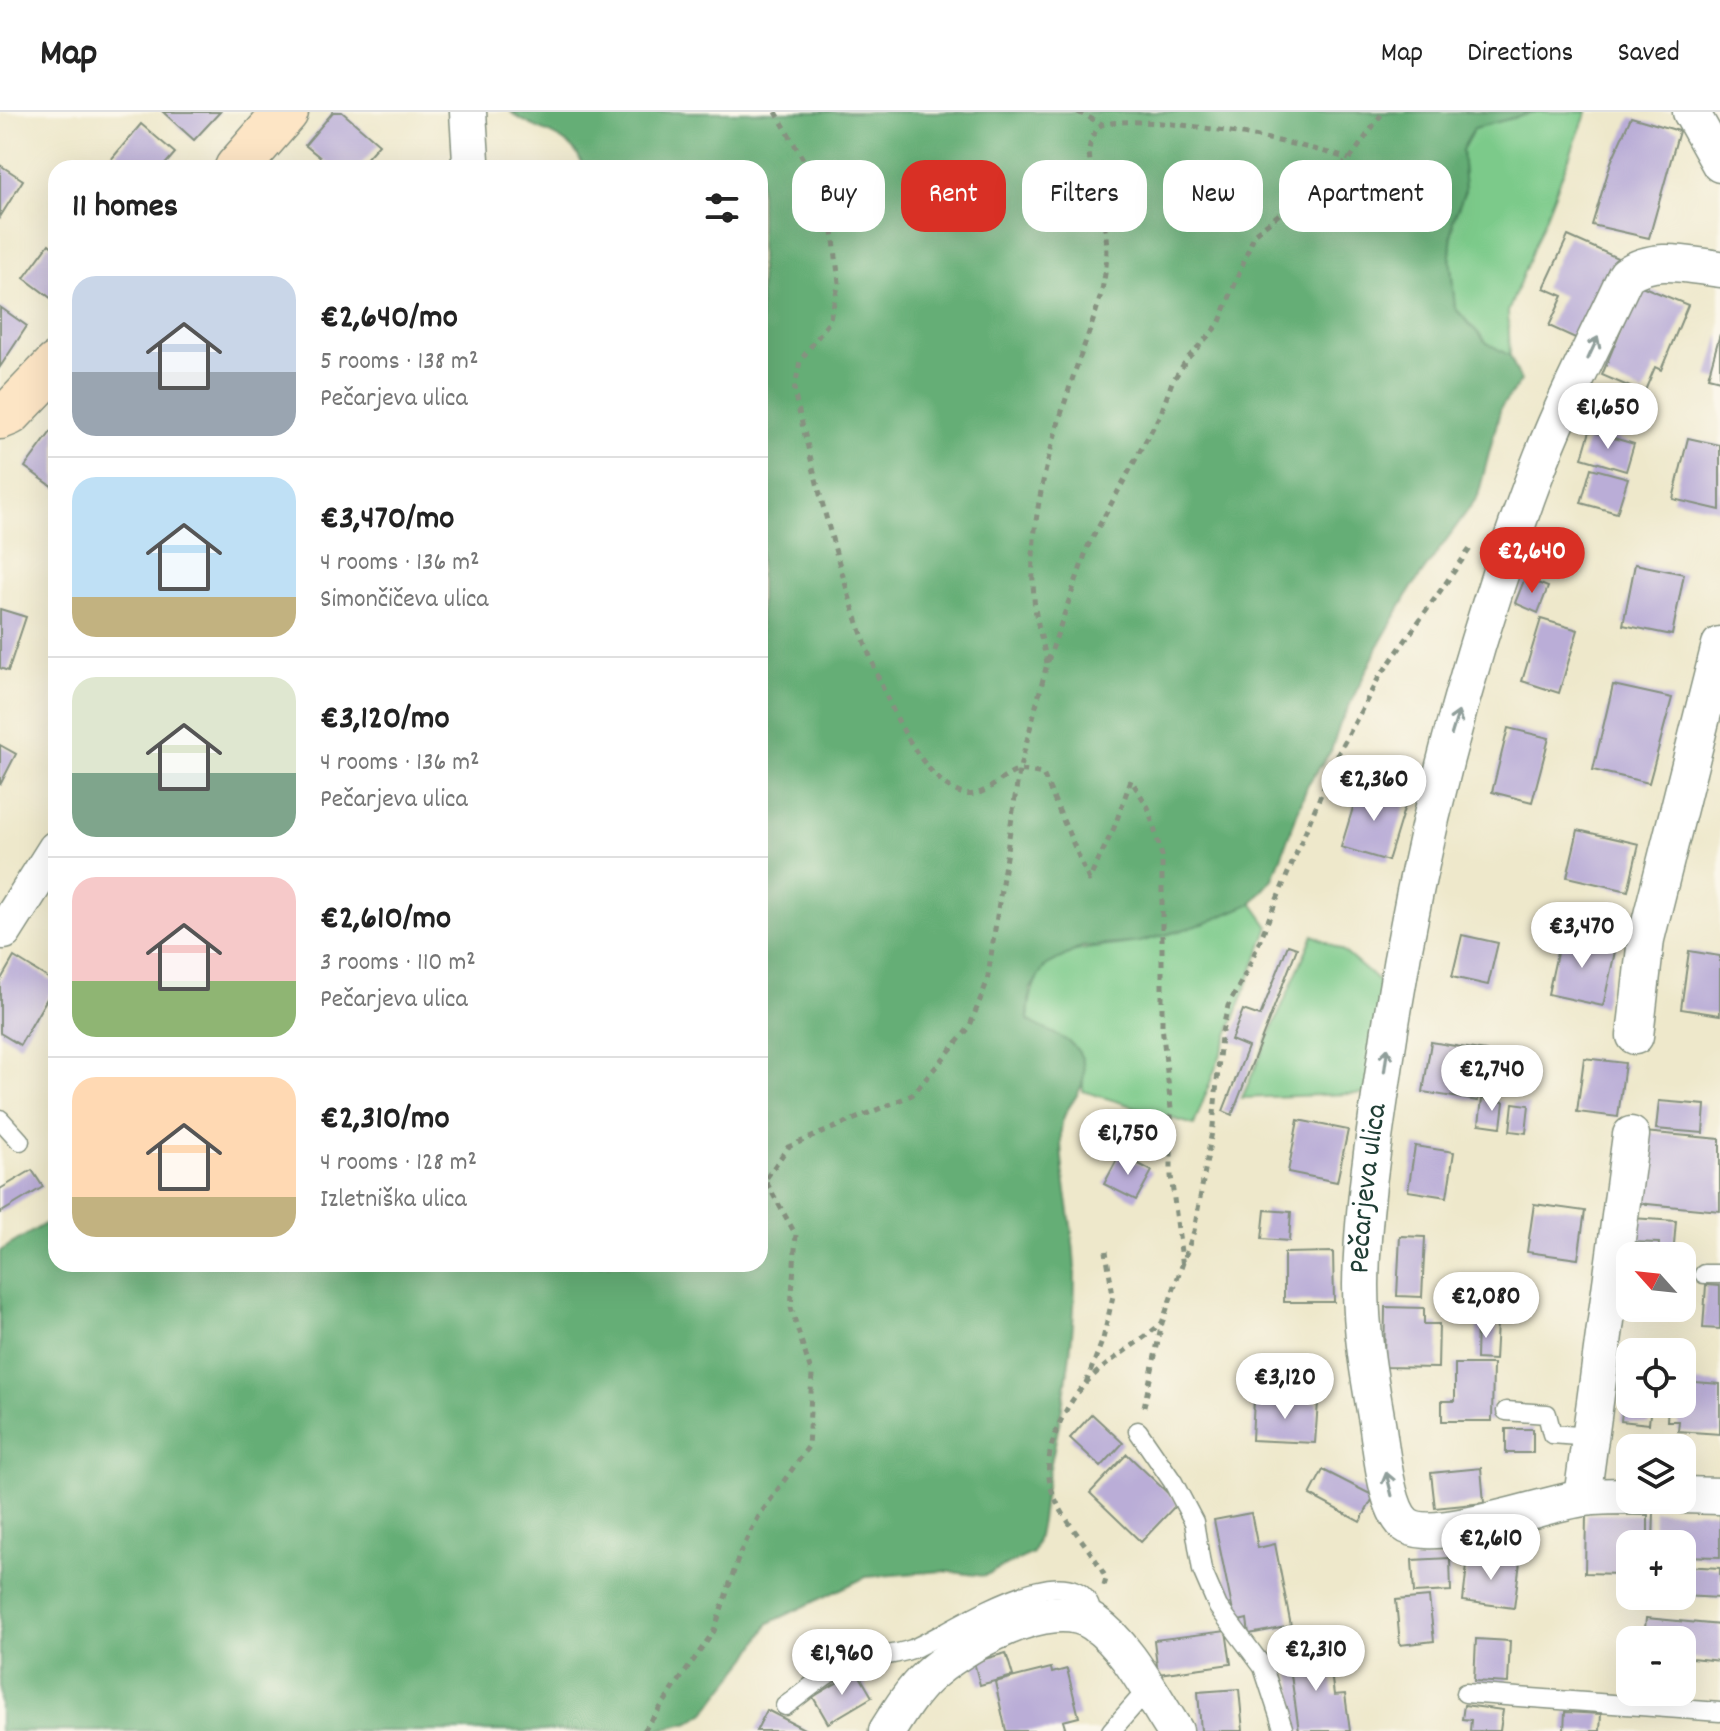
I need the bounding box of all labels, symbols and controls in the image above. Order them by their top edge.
text: Map [40,28,98,83]
text: Map [1381,35,1423,75]
text: Directions [1467,35,1573,75]
text: Saved [1617,35,1680,75]
chip: Buy [792,160,885,232]
chip: Rent [901,160,1006,232]
chip: Filters [1022,160,1147,232]
chip: New [1163,160,1263,232]
chip: Apartment [1279,160,1452,232]
text: 11 homes [72,184,178,233]
icon: filters [700,186,744,230]
text: €2,640/mo [320,295,458,344]
icon: home [136,308,232,404]
one-way arrow [1586,337,1601,361]
text: 5 rooms · 138 m² [320,344,478,381]
text: Pečarjeva ulica [320,381,468,418]
pin: €1,650 [1543,383,1673,451]
text: €1,650 [1576,390,1640,427]
text: €3,470/mo [320,496,454,545]
icon: home [136,509,232,605]
pin: €2,640 [1467,527,1597,595]
text: €2,640 [1498,534,1566,571]
text: 4 rooms · 136 m² [320,545,479,582]
text: Simončičeva ulica [320,582,489,619]
text: €3,120/mo [320,696,450,745]
icon: home [136,709,232,805]
one-way arrow [1448,711,1463,736]
text: 4 rooms · 136 m² [320,745,479,782]
pin: €2,360 [1309,755,1439,823]
text: €2,360 [1339,762,1409,799]
text: Pečarjeva ulica [320,782,468,819]
text: €2,610/mo [320,896,451,945]
pin: €3,470 [1517,902,1647,970]
icon: home [136,909,232,1005]
text: €3,470 [1549,909,1615,946]
text: 3 rooms · 110 m² [320,945,476,982]
text: Pečarjeva ulica [320,982,468,1019]
pin: €2,740 [1427,1045,1557,1113]
one-way arrow [1379,1048,1394,1073]
text: €2,740 [1459,1052,1525,1089]
text: €2,310/mo [320,1096,450,1145]
street label: Pečarjeva ulica [1340,1100,1400,1274]
icon: home [136,1109,232,1205]
pin: €1,750 [1063,1109,1193,1177]
text: €1,750 [1097,1116,1159,1153]
text: 4 rooms · 128 m² [320,1145,477,1182]
text: Izletniška ulica [320,1182,467,1219]
north arrow [1616,1242,1696,1322]
map controls [1616,1242,1696,1706]
pin: €2,080 [1421,1272,1551,1340]
text: €2,080 [1451,1279,1521,1316]
button: locate [1616,1338,1696,1418]
pin: €3,120 [1220,1353,1350,1421]
text: €3,120 [1254,1360,1316,1397]
button: layers [1616,1434,1696,1514]
one-way arrow [1380,1472,1395,1498]
pin: €2,610 [1426,1514,1556,1582]
text: €2,610 [1459,1521,1523,1558]
button: + [1616,1530,1696,1610]
pin: €2,310 [1251,1625,1381,1693]
button: − [1616,1626,1696,1706]
pin: €1,960 [777,1629,907,1697]
text: €2,310 [1285,1632,1347,1669]
text: €1,960 [810,1636,874,1673]

